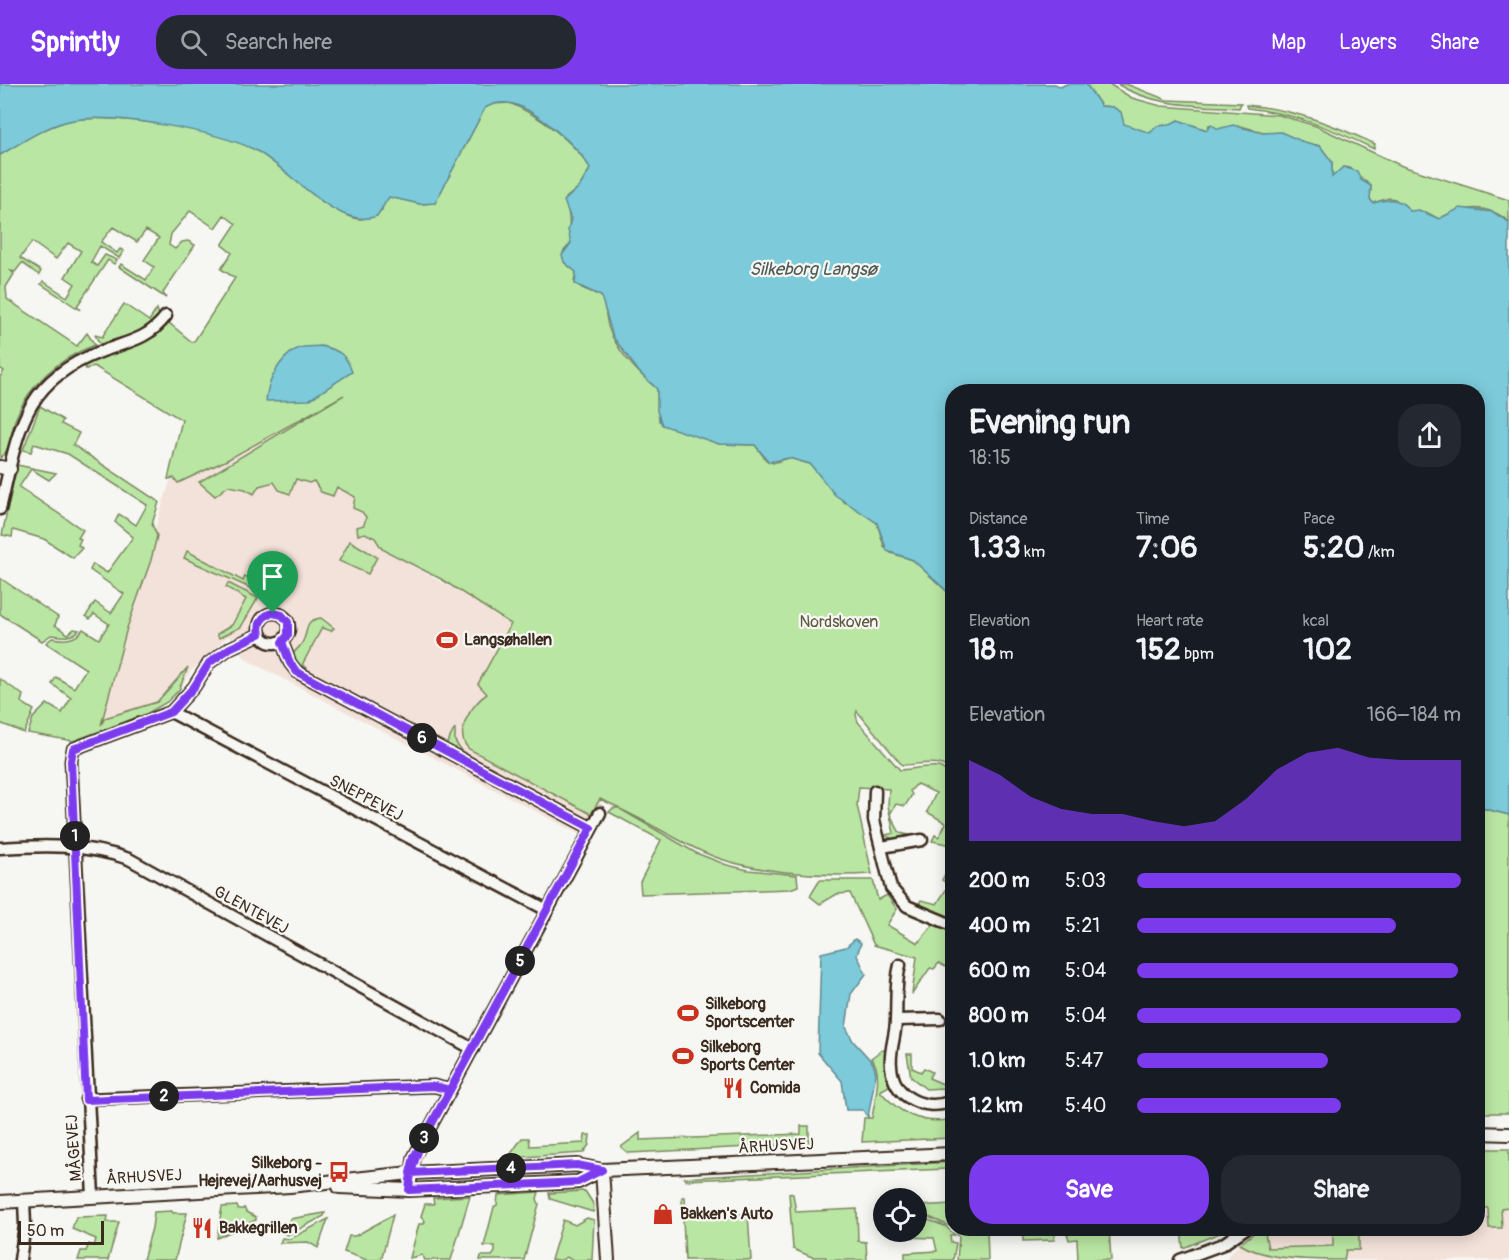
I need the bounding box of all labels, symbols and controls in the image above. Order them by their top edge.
search box [156,15,576,69]
text: Sprintly [30,25,120,60]
icon: search [177,26,210,59]
text: Search here [225,28,332,56]
text: Map [1271,29,1306,56]
text: Layers [1339,29,1397,56]
text: Share [1430,29,1479,56]
water label: Silkeborg Langsø [749,258,879,281]
text: Evening run [969,402,1130,443]
button: share [1398,404,1461,467]
text: 18:15 [969,445,1011,470]
text: Distance [969,509,1028,529]
text: Time [1136,509,1169,529]
text: Pace [1303,509,1335,529]
text: 1.33 [969,529,1021,566]
text: 7:06 [1136,529,1198,566]
text: 5:20 [1303,529,1365,566]
text: km [1021,542,1045,562]
text: /km [1365,542,1395,562]
pin [247,551,298,613]
icon: arrive [256,560,289,593]
text: Elevation [969,611,1030,631]
text: Heart rate [1136,611,1203,631]
text: kcal [1303,611,1329,631]
park label: Nordskoven [800,612,878,632]
sports icon: Langsøhallen [435,628,459,652]
place label: Langsøhallen [464,630,552,650]
text: 18 [969,631,996,668]
text: 152 [1136,631,1181,668]
text: 102 [1303,631,1352,668]
text: m [996,644,1014,664]
text: bpm [1181,644,1214,664]
text: Elevation [969,702,1045,727]
text: 166–184 m [1367,702,1461,727]
pin: 6 [407,723,437,753]
text: 6 [417,728,427,748]
street label: SNEPPEVEJ [326,770,406,826]
pin: 1 [60,821,90,851]
text: 1 [72,826,78,846]
text: 200 m [969,868,1030,893]
text: 5:03 [1065,868,1106,893]
street label: GLENTEVEJ [210,881,292,939]
text: 400 m [969,913,1030,938]
text: 5:21 [1065,913,1100,938]
pin: 5 [505,946,535,976]
text: 5 [516,951,524,971]
text: 600 m [969,958,1030,983]
text: 5:04 [1065,958,1106,983]
place label: Silkeborg Sportscenter [705,994,795,1032]
sports icon: Silkeborg Sportscenter [676,1001,700,1025]
text: 800 m [969,1003,1029,1028]
text: 5:04 [1065,1003,1106,1028]
place label: Silkeborg Sports Center [700,1037,795,1075]
sports icon: Silkeborg Sports Center [671,1044,695,1068]
text: 1.0 km [969,1048,1025,1073]
text: 5:47 [1065,1048,1103,1073]
restaurant icon: Comida [721,1076,745,1100]
place label: Comida [750,1078,801,1098]
pin: 2 [149,1081,179,1111]
text: 2 [160,1086,168,1106]
text: 1.2 km [969,1093,1023,1118]
text: 5:40 [1065,1093,1106,1118]
street label: MÅGEVEJ [61,1114,86,1182]
pin: 3 [409,1123,439,1153]
text: 3 [420,1128,428,1148]
street label: ÅRHUSVEJ [738,1133,815,1158]
place label: Silkeborg - Hejrevej/Aarhusvej [198,1153,322,1191]
pin: 4 [496,1153,526,1183]
button: Save [969,1155,1209,1224]
button: Share [1221,1155,1461,1224]
text: 4 [506,1158,516,1178]
bus stop icon: Silkeborg - Hejrevej/Aarhusvej [327,1160,351,1184]
street label: ÅRHUSVEJ [106,1164,183,1189]
map controls [873,1188,927,1242]
button: locate [873,1188,927,1242]
shop icon: Bakken's Auto [651,1202,675,1226]
place label: Bakken's Auto [680,1204,773,1224]
restaurant icon: Bakkegrillen [190,1216,214,1240]
scale bar [18,1218,104,1246]
place label: Bakkegrillen [219,1218,298,1238]
text: 50 m [27,1221,64,1241]

